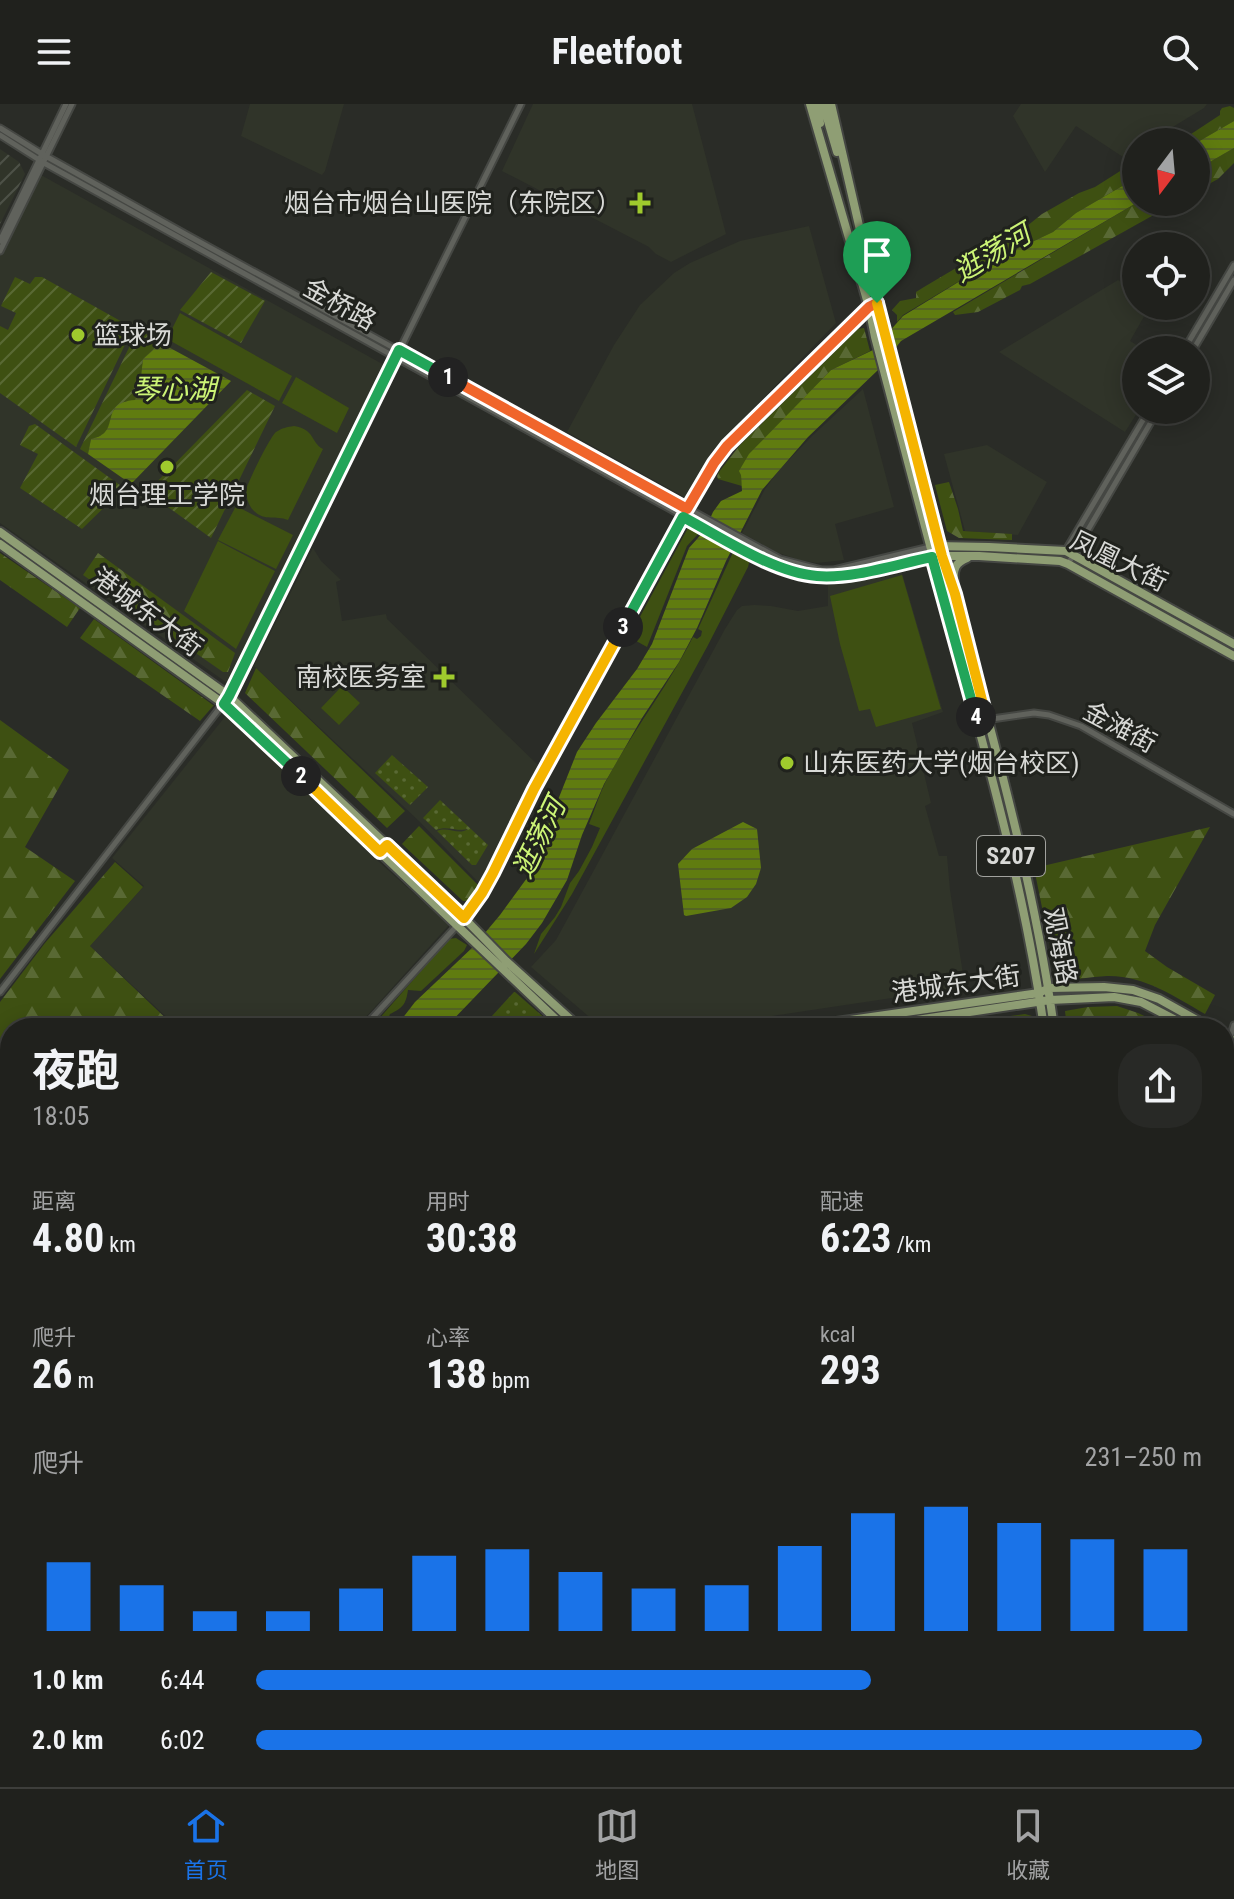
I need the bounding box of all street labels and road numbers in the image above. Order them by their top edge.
street label: 金桥路 [299,272,381,336]
street label: 凤凰大街 [1066,525,1172,597]
street label: 港城东大街 [86,562,208,662]
street label: 金滩街 [1079,695,1161,759]
road number: S207 [977,836,1045,876]
street label: 观海路 [1038,905,1082,987]
street label: 港城东大街 [890,960,1022,1008]

